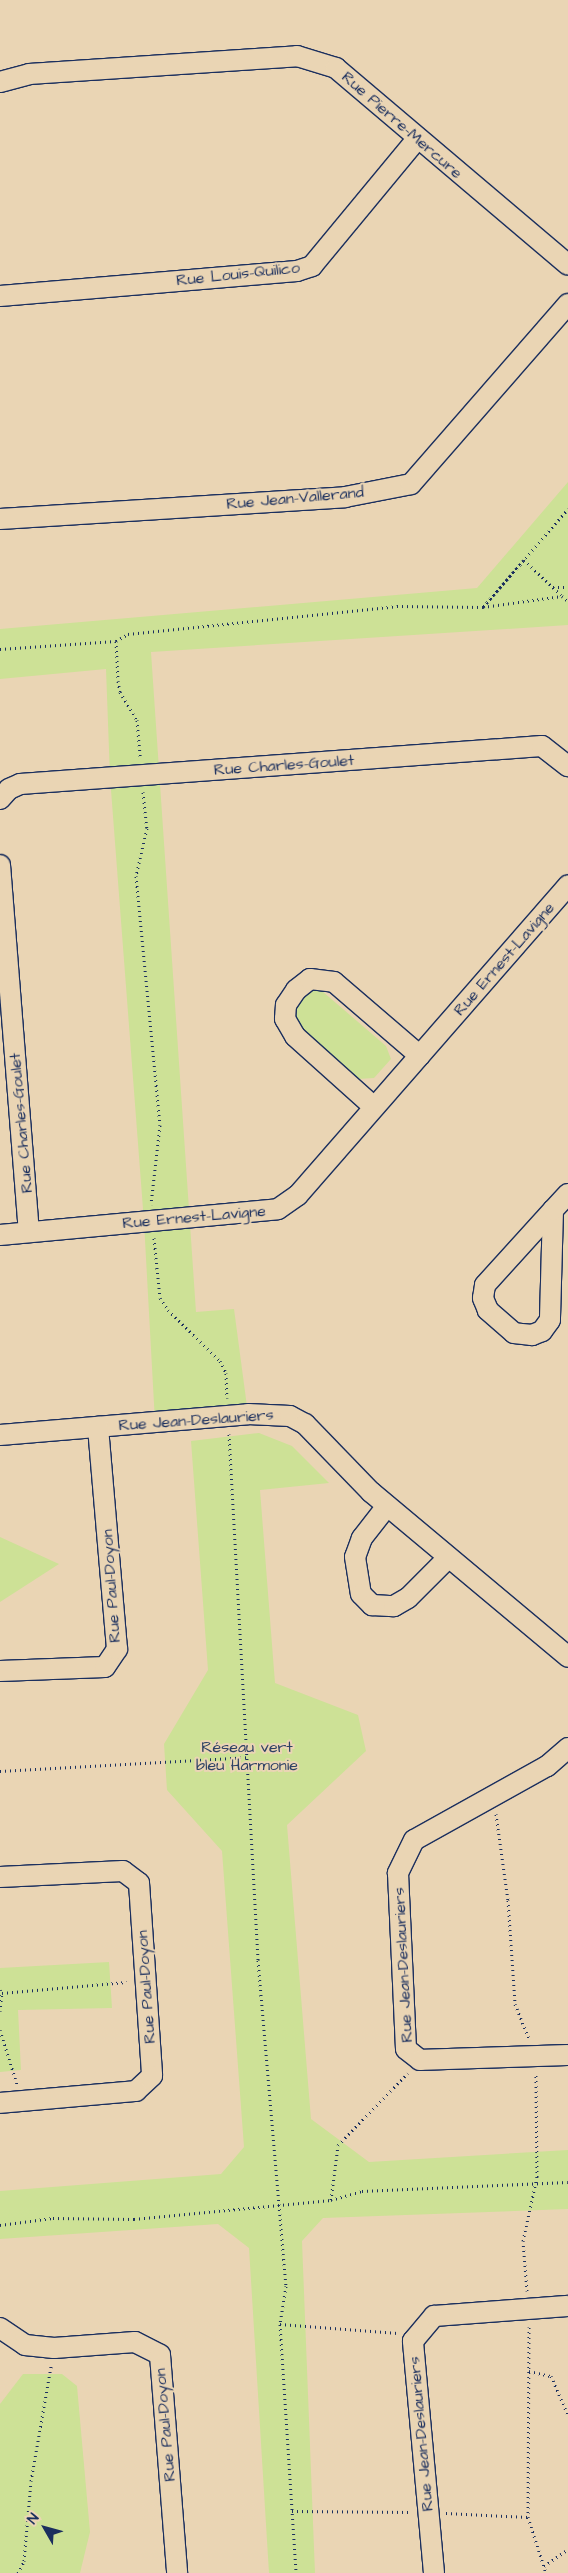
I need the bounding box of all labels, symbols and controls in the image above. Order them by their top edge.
street label: Rue Pierre-Mercure [338,67,466,183]
street label: Rue Louis-Quilico [175,258,301,290]
street label: Rue Jean-Vallerand [225,482,365,514]
street label: Rue Charles-Goulet [213,751,355,779]
street label: Rue Ernest-Lavigne [450,898,558,1020]
street label: Rue Charles-Goulet [5,1052,37,1194]
street label: Rue Ernest-Lavigne [122,1201,266,1233]
street label: Rue Jean-Deslauriers [118,1405,274,1435]
street label: Rue Paul-Doyon [97,1529,125,1643]
park label: Réseau vert bleu Harmonie [196,1737,298,1775]
street label: Rue Jean-Deslauriers [389,1887,417,2043]
street label: Rue Paul-Doyon [132,1930,160,2044]
street label: Rue Jean-Deslauriers [405,2356,437,2512]
street label: Rue Paul-Doyon [150,2368,180,2482]
north arrow [20,2503,70,2553]
text: N [23,2509,44,2528]

